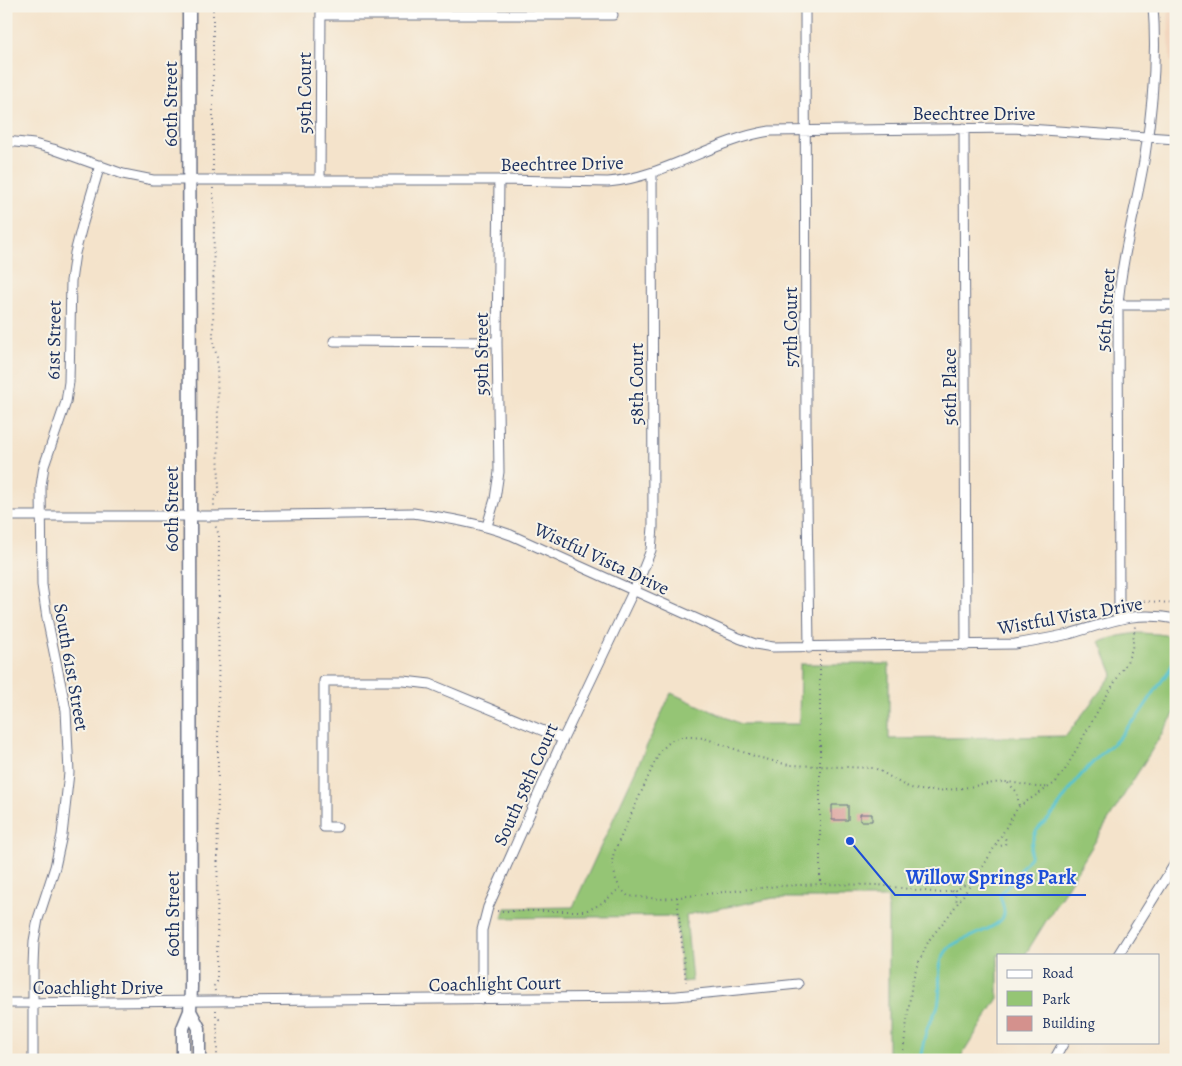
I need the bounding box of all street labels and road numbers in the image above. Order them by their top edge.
street label: 59th Court [292,52,318,134]
street label: 60th Street [158,61,184,147]
street label: Beechtree Drive [912,101,1036,127]
street label: Beechtree Drive [500,150,624,178]
street label: 56th Street [1090,267,1122,353]
street label: 57th Court [778,286,804,368]
street label: 61st Street [40,300,68,380]
street label: 59th Street [469,312,495,396]
street label: 58th Court [624,343,650,425]
street label: 56th Place [937,348,963,426]
street label: 60th Street [159,466,185,552]
street label: Wistful Vista Drive [529,516,673,602]
street label: Wistful Vista Drive [995,590,1145,642]
street label: South 61st Street [47,601,95,733]
street label: South 58th Court [487,719,565,850]
street label: 60th Street [160,871,186,957]
street label: Coachlight Court [429,970,561,998]
street label: Coachlight Drive [33,975,163,1001]

